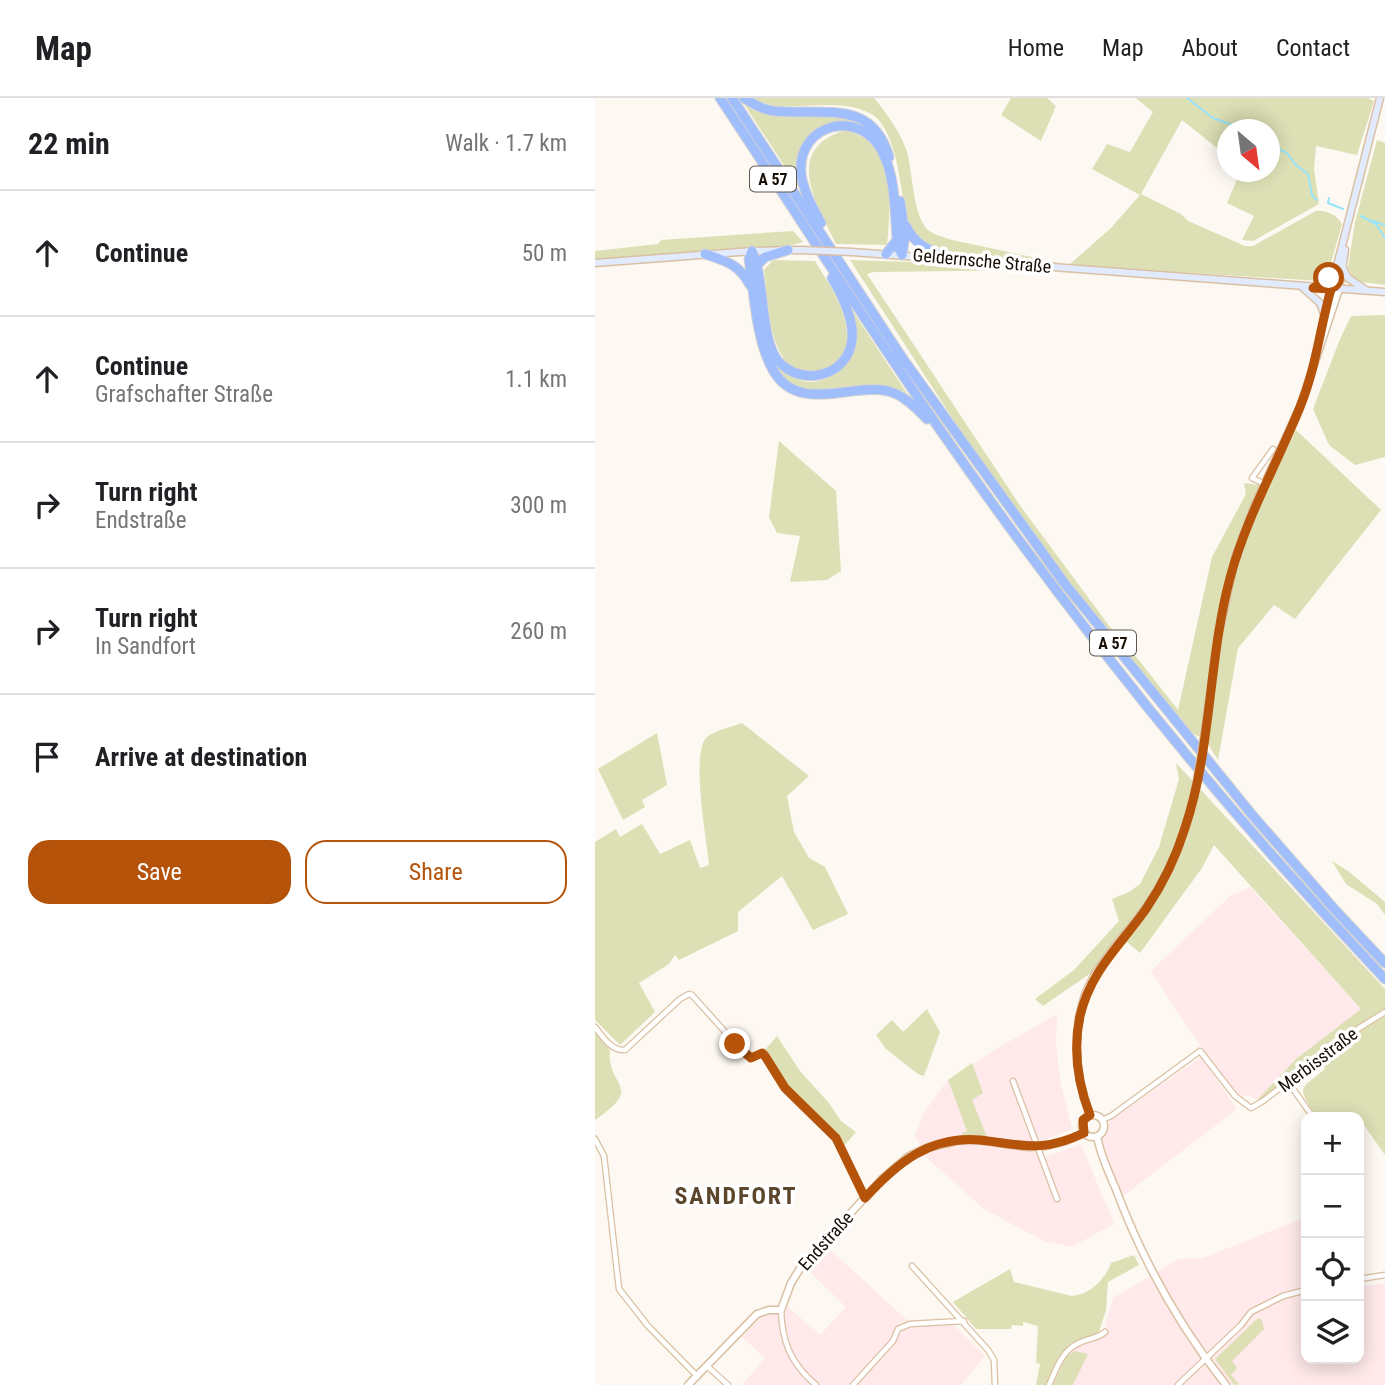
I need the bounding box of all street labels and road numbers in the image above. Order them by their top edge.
road number: A 57 [750,166,796,192]
street label: Geldernsche Straße [912,244,1052,277]
road number: A 57 [1090,630,1136,656]
street label: Merbisstraße [1274,1023,1361,1096]
street label: Endstraße [794,1207,857,1274]

